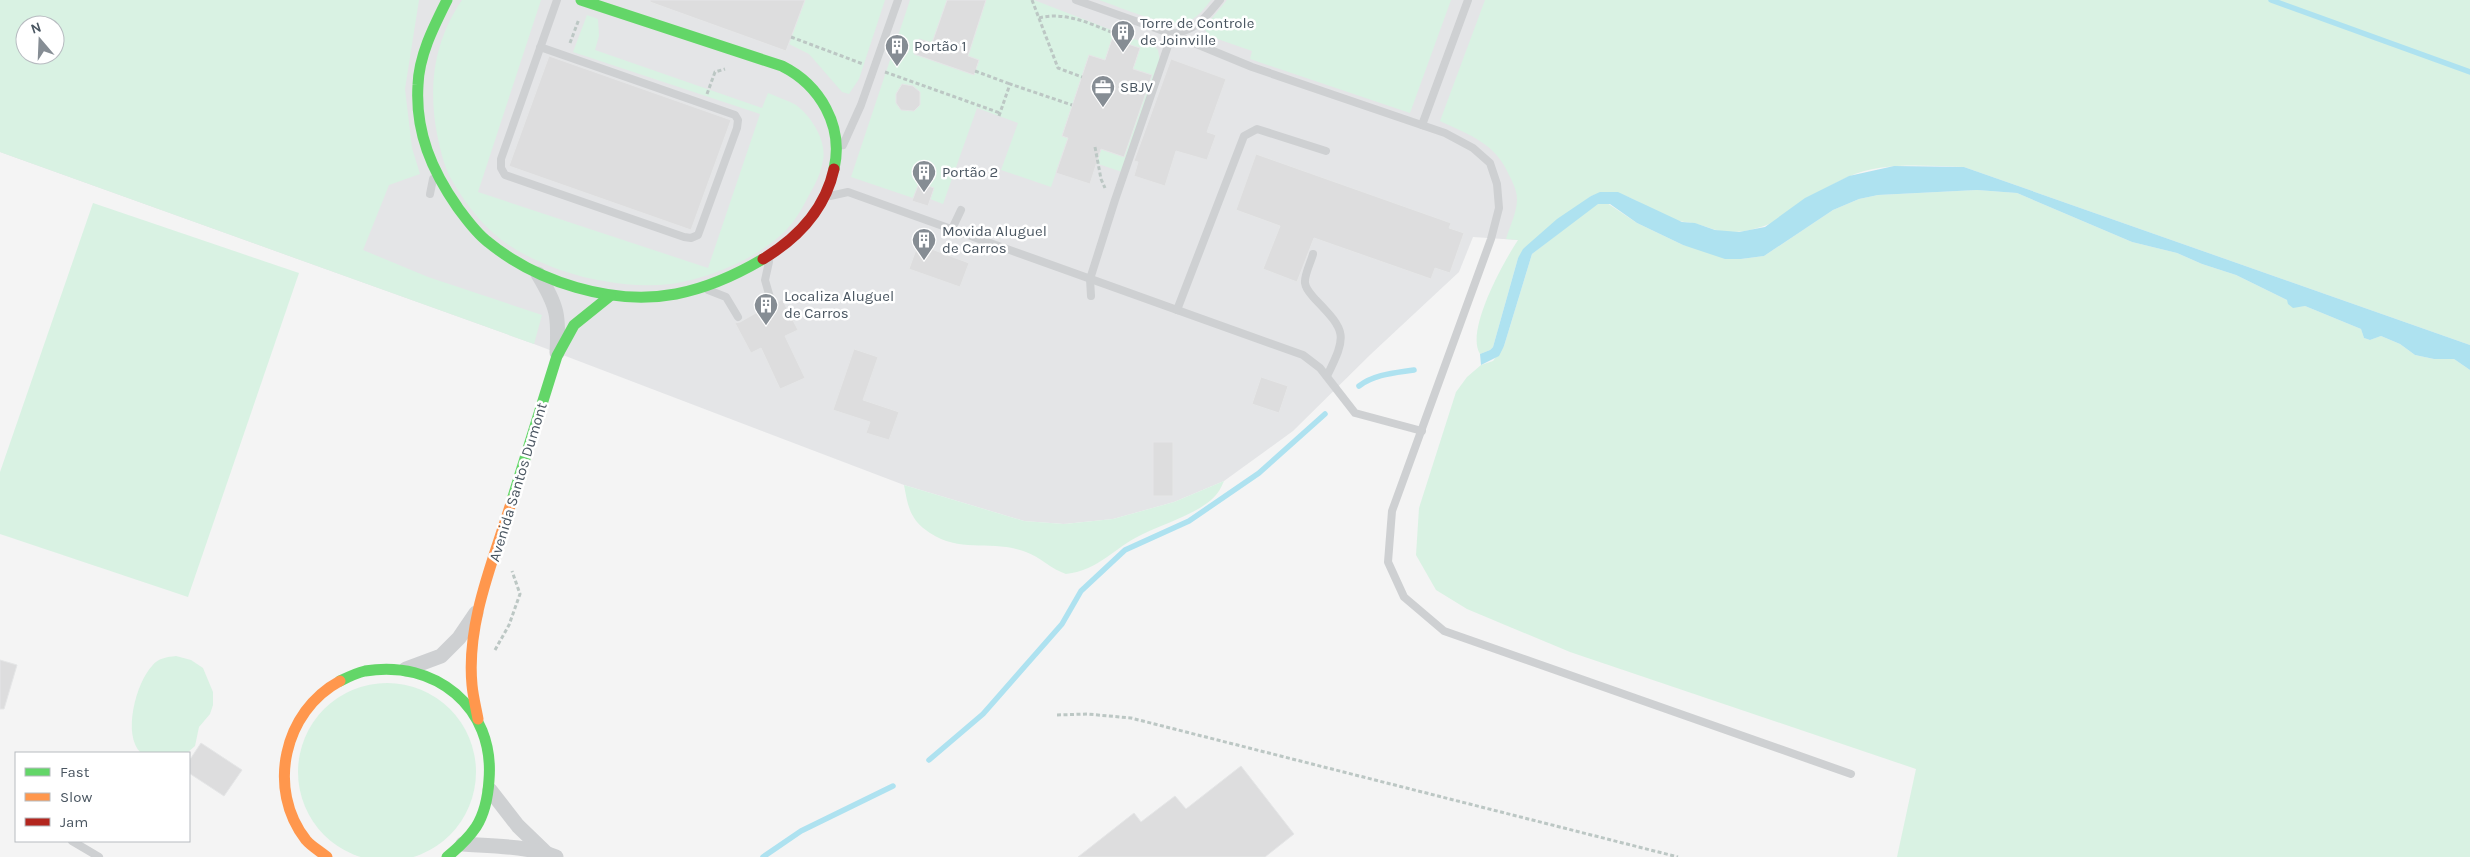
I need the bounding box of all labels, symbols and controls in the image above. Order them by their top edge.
place label: Torre de Controle de Joinville [1140,14,1254,49]
north arrow [15,15,65,65]
text: N [28,19,43,38]
building icon: Torre de Controle de Joinville [1110,19,1136,53]
building icon: Portão 1 [884,33,910,67]
place label: Portão 1 [914,37,967,55]
office icon: SBJV [1090,74,1116,108]
place label: SBJV [1120,78,1153,96]
building icon: Portão 2 [911,159,937,193]
place label: Portão 2 [942,163,998,181]
place label: Movida Aluguel de Carros [942,222,1047,257]
building icon: Movida Aluguel de Carros [911,227,937,261]
place label: Localiza Aluguel de Carros [784,287,894,322]
building icon: Localiza Aluguel de Carros [753,292,779,326]
street label: Avenida Santos Dumont [485,400,551,564]
legend [15,752,190,842]
text: Fast [60,763,90,781]
text: Slow [60,788,92,806]
text: Jam [60,813,88,831]

